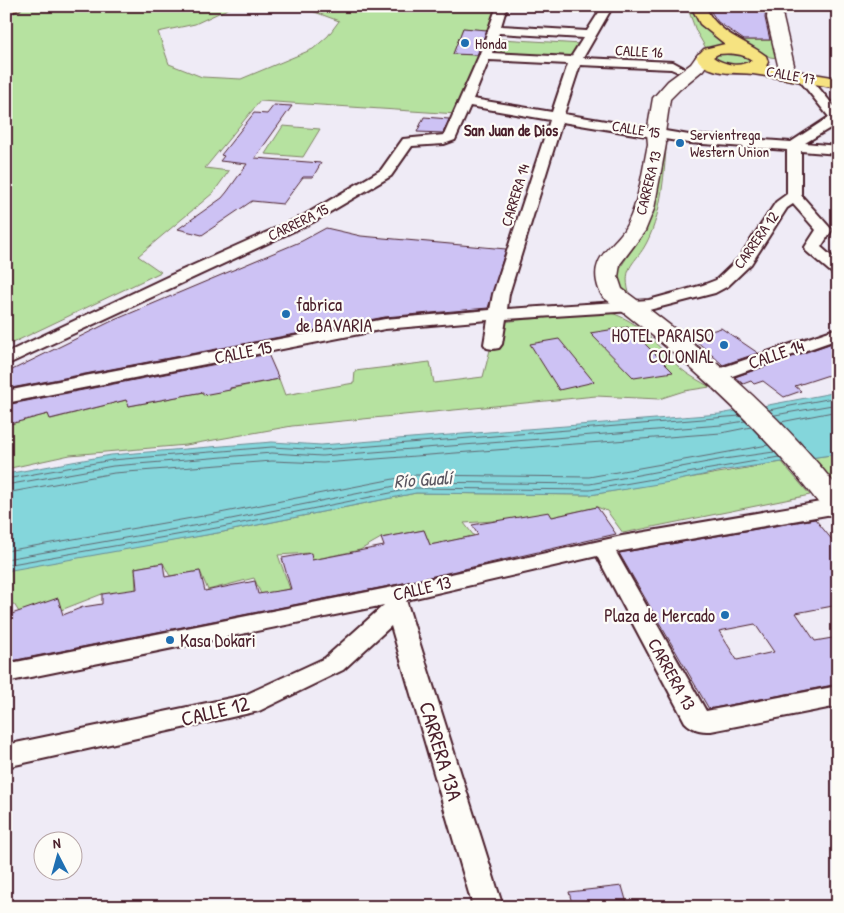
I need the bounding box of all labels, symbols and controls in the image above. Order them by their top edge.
place label: Honda [475,33,507,54]
marker: Honda [459,37,471,49]
street label: CALLE 16 [614,39,664,63]
street label: CALLE 17 [765,60,817,90]
street label: CALLE 15 [610,115,662,143]
district label: San Juan de Dios [464,119,559,141]
place label: Servientrega Western Union [690,124,770,162]
marker: Servientrega Western Union [674,137,686,149]
street label: CARRERA 13 [630,148,666,217]
street label: CARRERA 14 [496,161,535,229]
street label: CARRERA 15 [264,198,332,246]
street label: CARRERA 12 [729,207,783,273]
place label: fabrica de BAVARIA [296,292,373,338]
marker: fabrica de BAVARIA [280,308,292,320]
place label: HOTEL PARAISO COLONIAL [611,323,714,369]
street label: CALLE 14 [745,333,807,375]
street label: CALLE 15 [212,334,274,370]
marker: HOTEL PARAISO COLONIAL [718,339,730,351]
water label: Río Gualí [393,464,456,494]
street label: CALLE 13 [391,569,453,607]
place label: Plaza de Mercado [604,603,715,628]
marker: Plaza de Mercado [719,609,731,621]
place label: Kasa Dokari [180,628,256,653]
marker: Kasa Dokari [164,634,176,646]
street label: CARRERA 13 [642,634,702,714]
street label: CALLE 12 [178,689,252,733]
street label: CARRERA 13A [412,698,470,804]
north arrow [32,830,82,880]
text: N [52,833,62,852]

